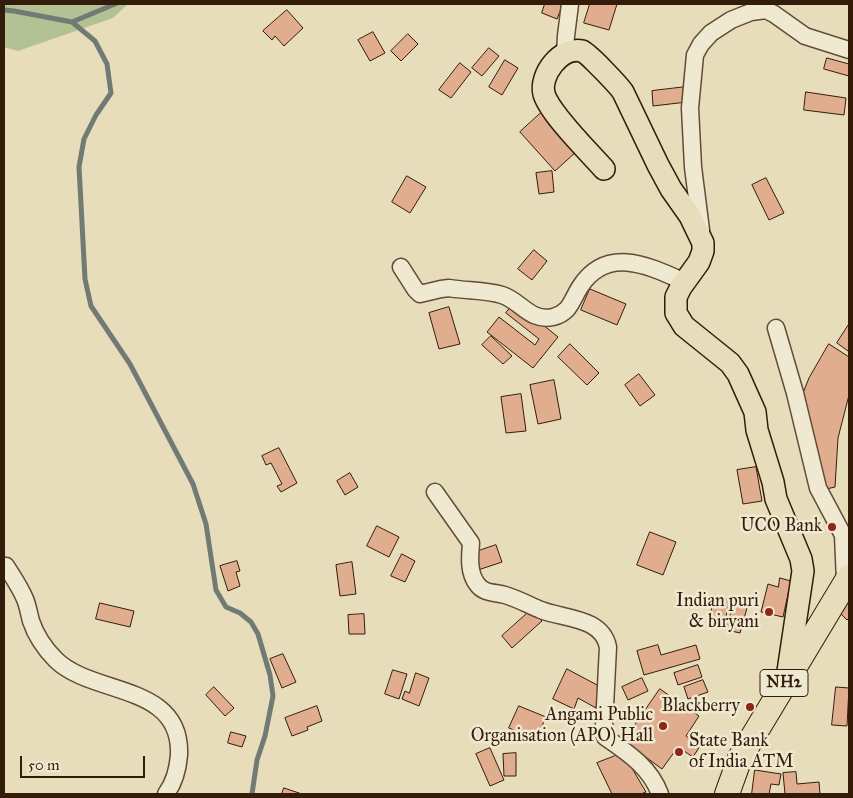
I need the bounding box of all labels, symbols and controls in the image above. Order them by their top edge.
place label: UCO Bank [740,516,822,538]
marker: UCO Bank [826,521,838,533]
place label: Indian puri & biryani [676,591,759,634]
marker: Indian puri & biryani [763,606,775,618]
road number: NH2 [760,670,808,696]
place label: Blackberry [662,696,740,718]
marker: Blackberry [744,701,756,713]
place label: Angami Public Organisation (APO) Hall [471,705,653,748]
marker: Angami Public Organisation (APO) Hall [657,720,669,732]
place label: State Bank of India ATM [689,731,794,774]
scale bar [22,746,148,778]
marker: State Bank of India ATM [673,746,685,758]
text: 50 m [28,756,60,774]

